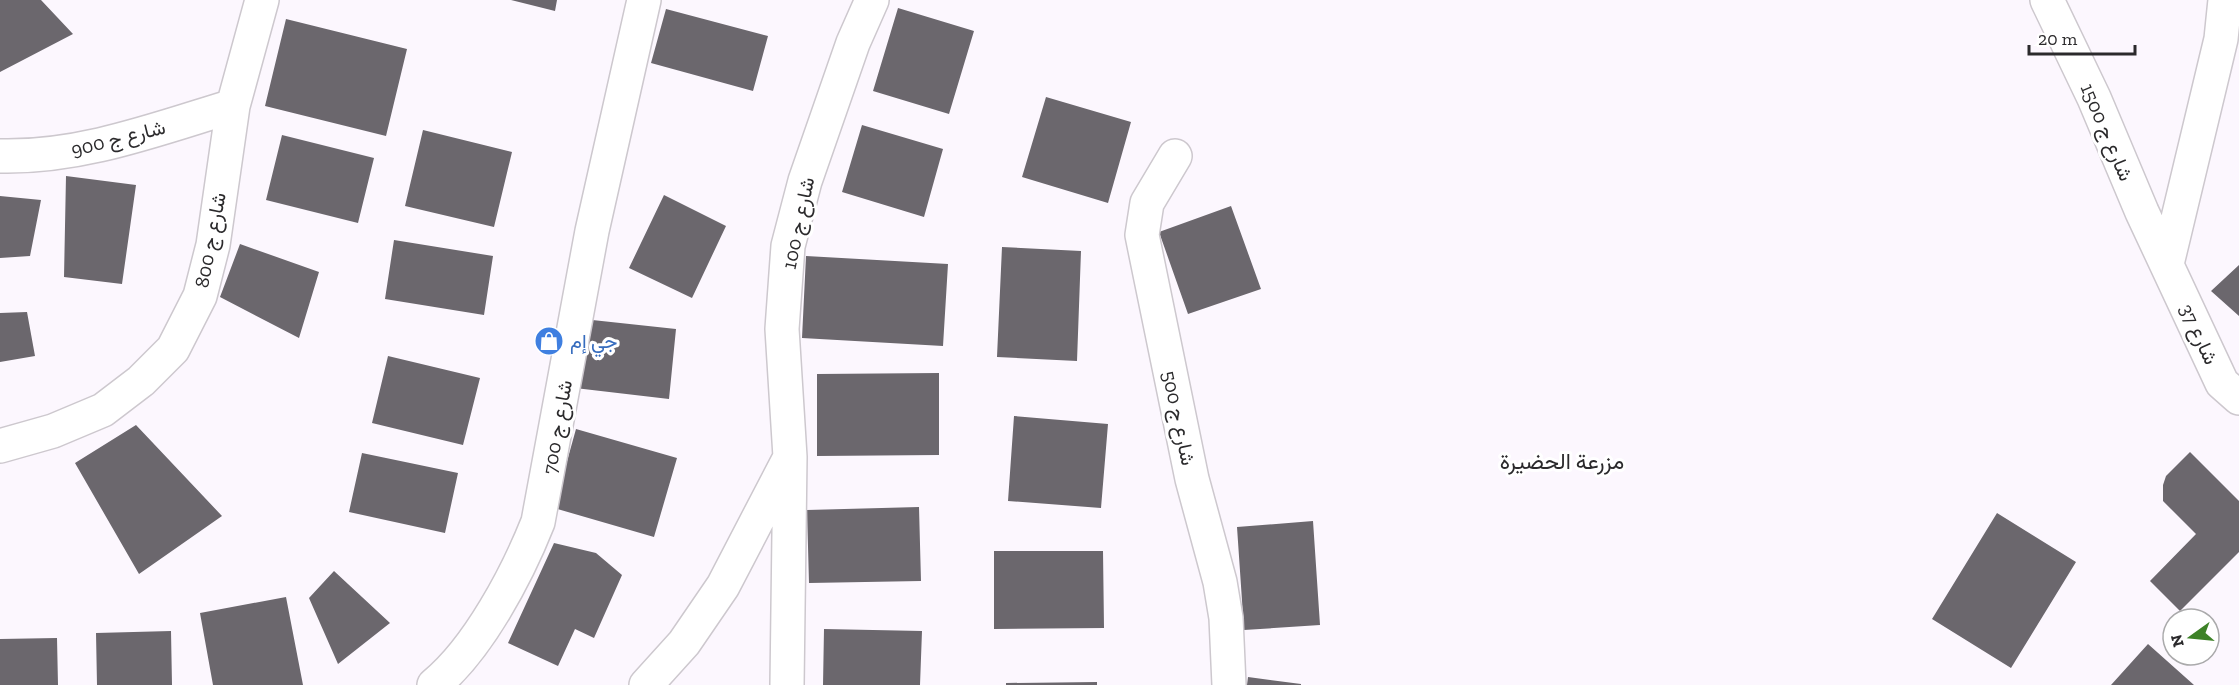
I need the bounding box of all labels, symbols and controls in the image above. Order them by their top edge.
scale bar [2029,18,2136,56]
text: 20 m [2038,28,2078,50]
street label: شارع ج 1500 [2074,80,2138,185]
street label: شارع ج 900 [68,115,168,163]
street label: شارع ج 100 [777,175,821,272]
street label: شارع ج 800 [189,190,233,290]
street label: شارع 37 [2173,300,2223,369]
shop icon: جي إم [533,325,565,357]
place label: جي إم [570,329,617,358]
street label: شارع ج 500 [1155,369,1201,468]
street label: شارع ج 700 [537,378,579,476]
district label: مزرعة الحضيرة [1500,448,1624,475]
north arrow [2161,607,2221,667]
text: N [2166,632,2188,649]

